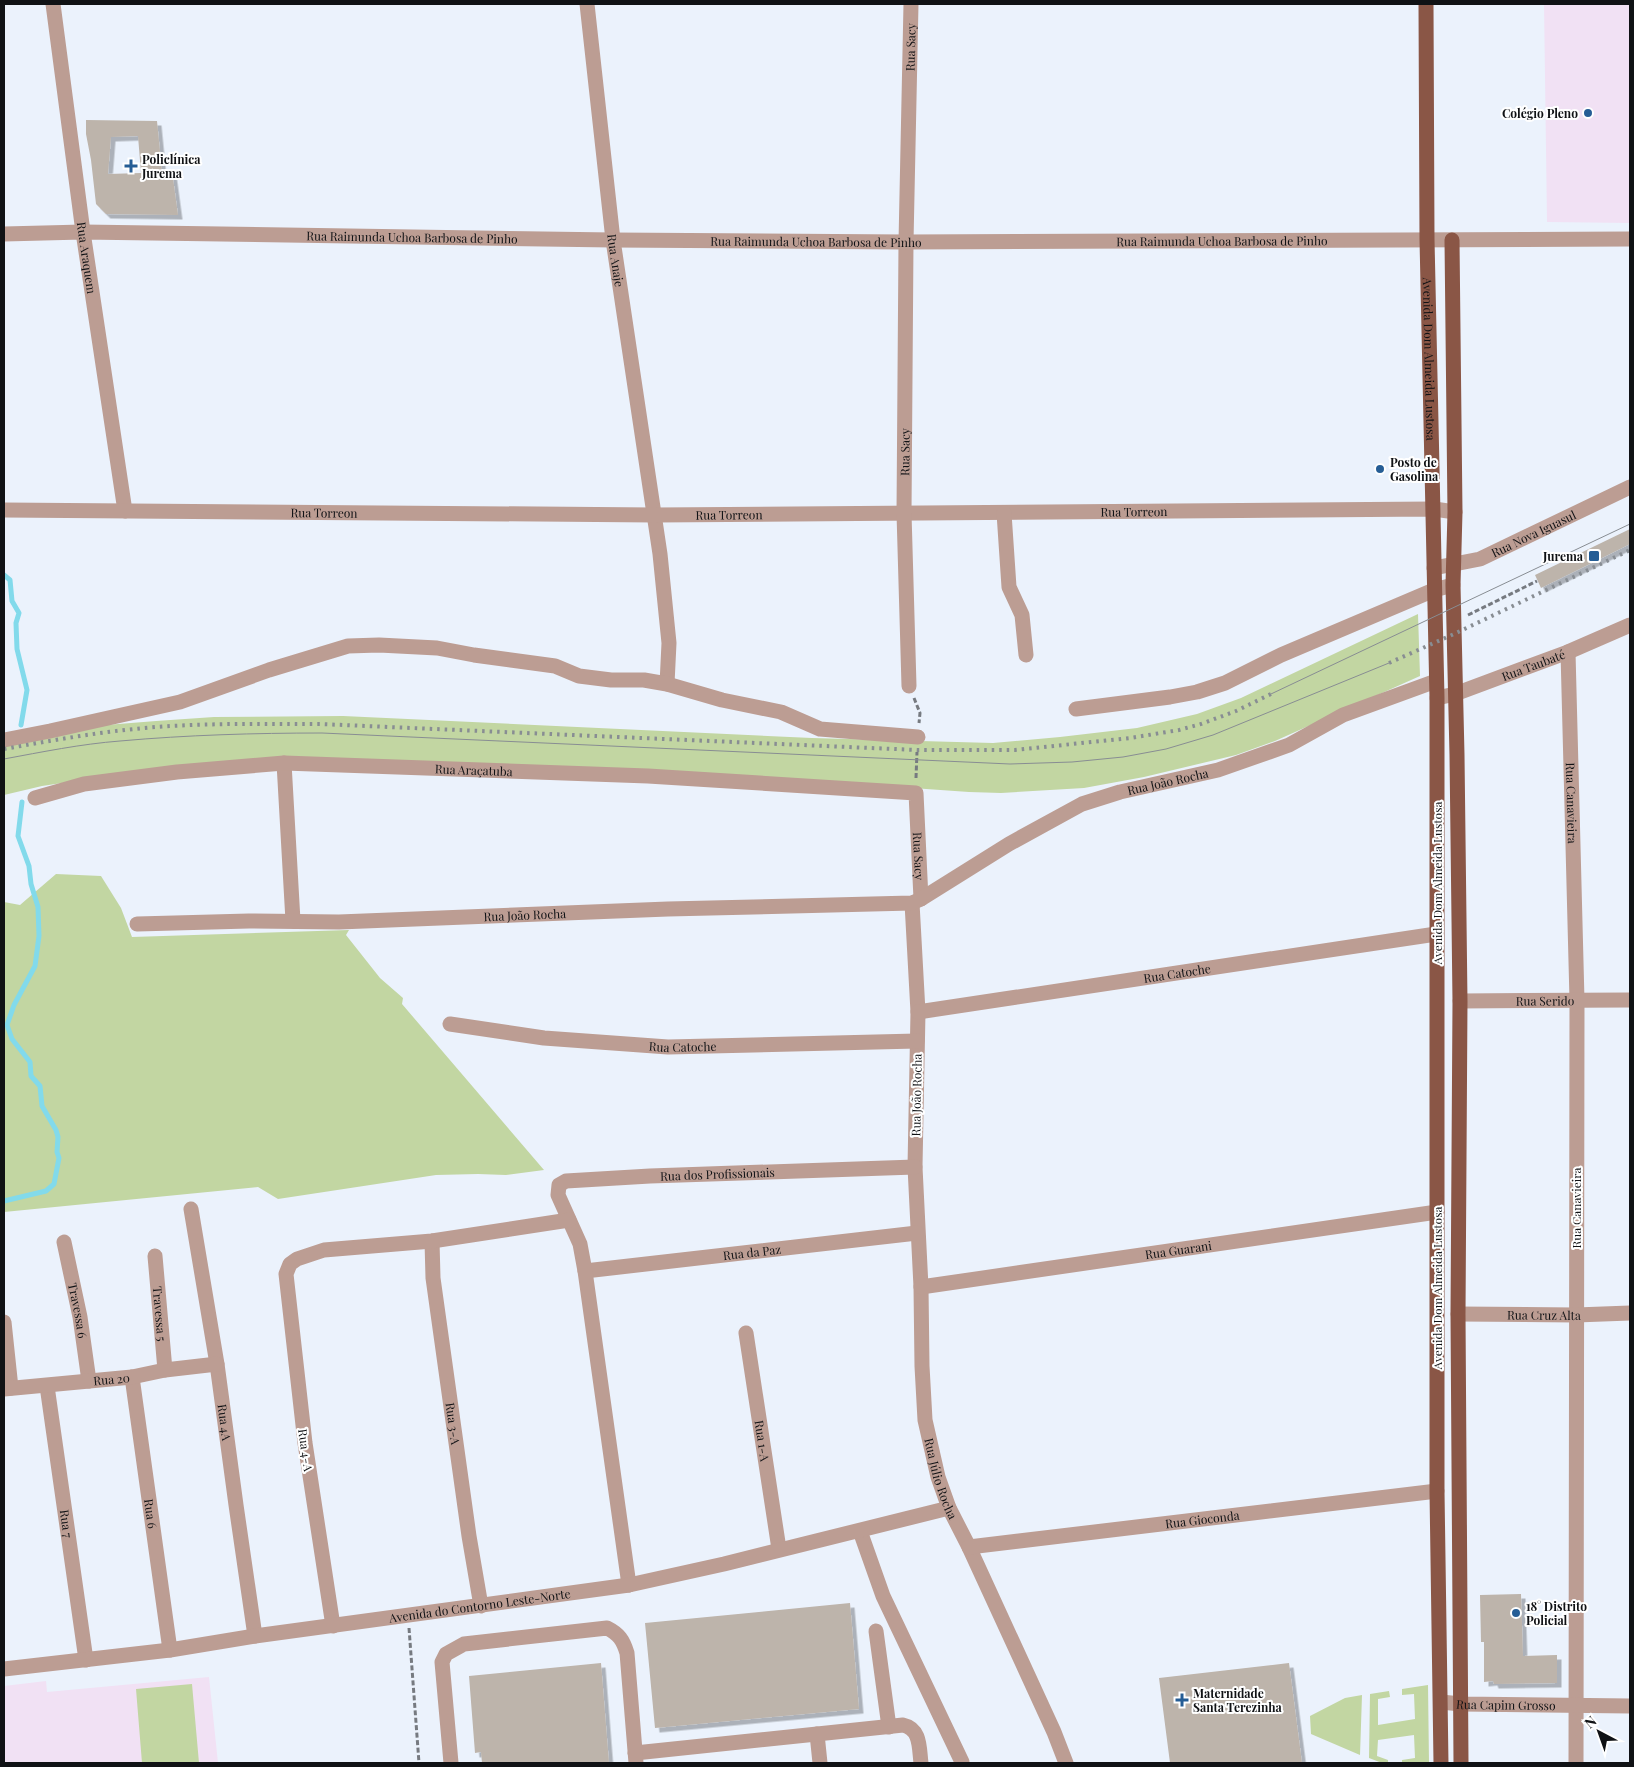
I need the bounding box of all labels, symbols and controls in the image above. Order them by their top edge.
street label: Rua Sacy [902,23,919,71]
place label: Colégio Pleno [1502,105,1578,121]
marker: Colégio Pleno [1582,107,1594,119]
place label: Policlínica Jurema [141,151,201,181]
marker: Policlínica Jurema [124,159,138,173]
street label: Rua Araquem [74,221,100,295]
street label: Rua Raimunda Uchoa Barbosa de Pinho [306,227,518,247]
street label: Rua Raimunda Uchoa Barbosa de Pinho [1116,232,1328,249]
street label: Rua Anaje [604,233,628,288]
street label: Rua Raimunda Uchoa Barbosa de Pinho [710,233,922,250]
street label: Avenida Dom Almeida Lustosa [1420,276,1439,441]
street label: Rua Sacy [896,428,913,476]
place label: Posto de Gasolina [1390,454,1439,484]
marker: Posto de Gasolina [1374,463,1386,475]
street label: Rua Torreon [1100,503,1168,520]
street label: Rua Torreon [290,504,358,521]
street label: Rua Torreon [695,506,763,523]
street label: Rua Nova Iguasul [1488,506,1579,561]
place label: Jurema [1542,548,1584,564]
marker: Jurema [1587,549,1601,563]
street label: Rua Taubaté [1499,646,1567,684]
street label: Rua Araçatuba [435,760,513,779]
street label: Rua Canavieira [1563,762,1581,844]
street label: Rua João Rocha [1126,764,1210,798]
street label: Avenida Dom Almeida Lustosa [1429,802,1445,965]
street label: Rua Sacy [910,832,928,880]
street label: Rua João Rocha [483,905,566,924]
street label: Rua Catoche [1142,960,1212,986]
street label: Rua Serido [1516,992,1575,1009]
street label: Rua Catoche [648,1038,717,1055]
street label: Rua João Rocha [907,1054,925,1136]
street label: Rua dos Profissionais [660,1164,775,1184]
street label: Rua Canavieira [1568,1167,1584,1249]
street label: Avenida Dom Almeida Lustosa [1429,1207,1445,1370]
street label: Rua Guarani [1144,1237,1213,1262]
street label: Rua da Paz [722,1241,782,1263]
street label: Travessa 6 [65,1281,91,1339]
street label: Travessa 5 [150,1286,170,1342]
street label: Rua Cruz Alta [1507,1306,1581,1323]
street label: Rua 20 [93,1369,130,1389]
street label: Rua 3-A [442,1401,464,1446]
street label: Rua 4A [214,1403,235,1442]
street label: Rua 1-A [751,1419,774,1463]
street label: Rua 4-A [295,1428,317,1473]
street label: Rua Júlio Rocha [921,1436,961,1522]
street label: Rua 6 [141,1498,161,1530]
street label: Rua Gioconda [1164,1507,1240,1531]
street label: Rua 7 [57,1508,77,1539]
street label: Avenida do Contorno Leste-Norte [387,1585,571,1626]
place label: 18° Distrito Policial [1526,1598,1587,1628]
marker: 18° Distrito Policial [1510,1607,1522,1619]
place label: Maternidade Santa Terezinha [1193,1685,1283,1715]
marker: Maternidade Santa Terezinha [1175,1693,1189,1707]
street label: Rua Capim Grosso [1455,1696,1556,1713]
north arrow [1574,1707,1624,1757]
text: N [1580,1711,1600,1732]

